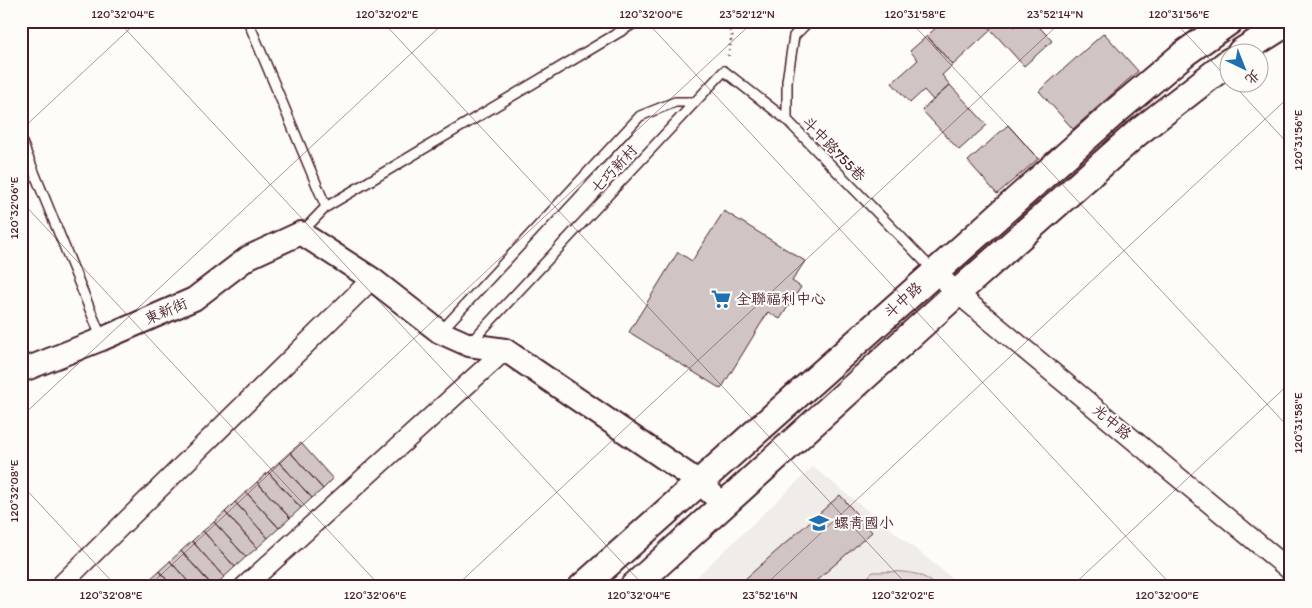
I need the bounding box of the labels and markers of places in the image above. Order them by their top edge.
supermarket icon: 全聯福利中心 [710,288,732,310]
place label: 全聯福利中心 [736,290,826,308]
school or university icon: 螺青國小 [808,512,830,534]
place label: 螺青國小 [834,514,894,532]

